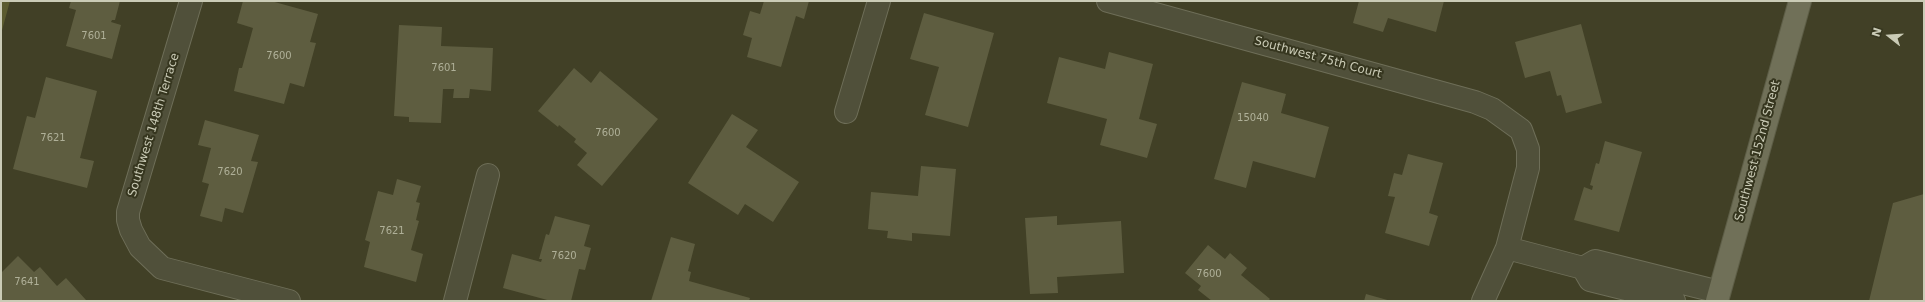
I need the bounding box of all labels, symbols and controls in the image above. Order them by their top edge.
north arrow [1869,16,1909,56]
text: N [1869,26,1885,39]
house number: 7601 [81,30,107,42]
street label: Southwest 75th Court [1253,34,1383,82]
house number: 7600 [266,50,292,62]
street label: Southwest 148th Terrace [125,51,183,199]
house number: 7601 [431,62,457,74]
street label: Southwest 152nd Street [1732,79,1784,223]
house number: 15040 [1237,112,1269,124]
house number: 7600 [595,127,621,139]
house number: 7621 [40,132,66,144]
house number: 7620 [217,166,243,178]
house number: 7621 [379,225,405,237]
house number: 7620 [551,250,577,262]
house number: 7600 [1196,268,1222,280]
house number: 7641 [14,276,40,288]

